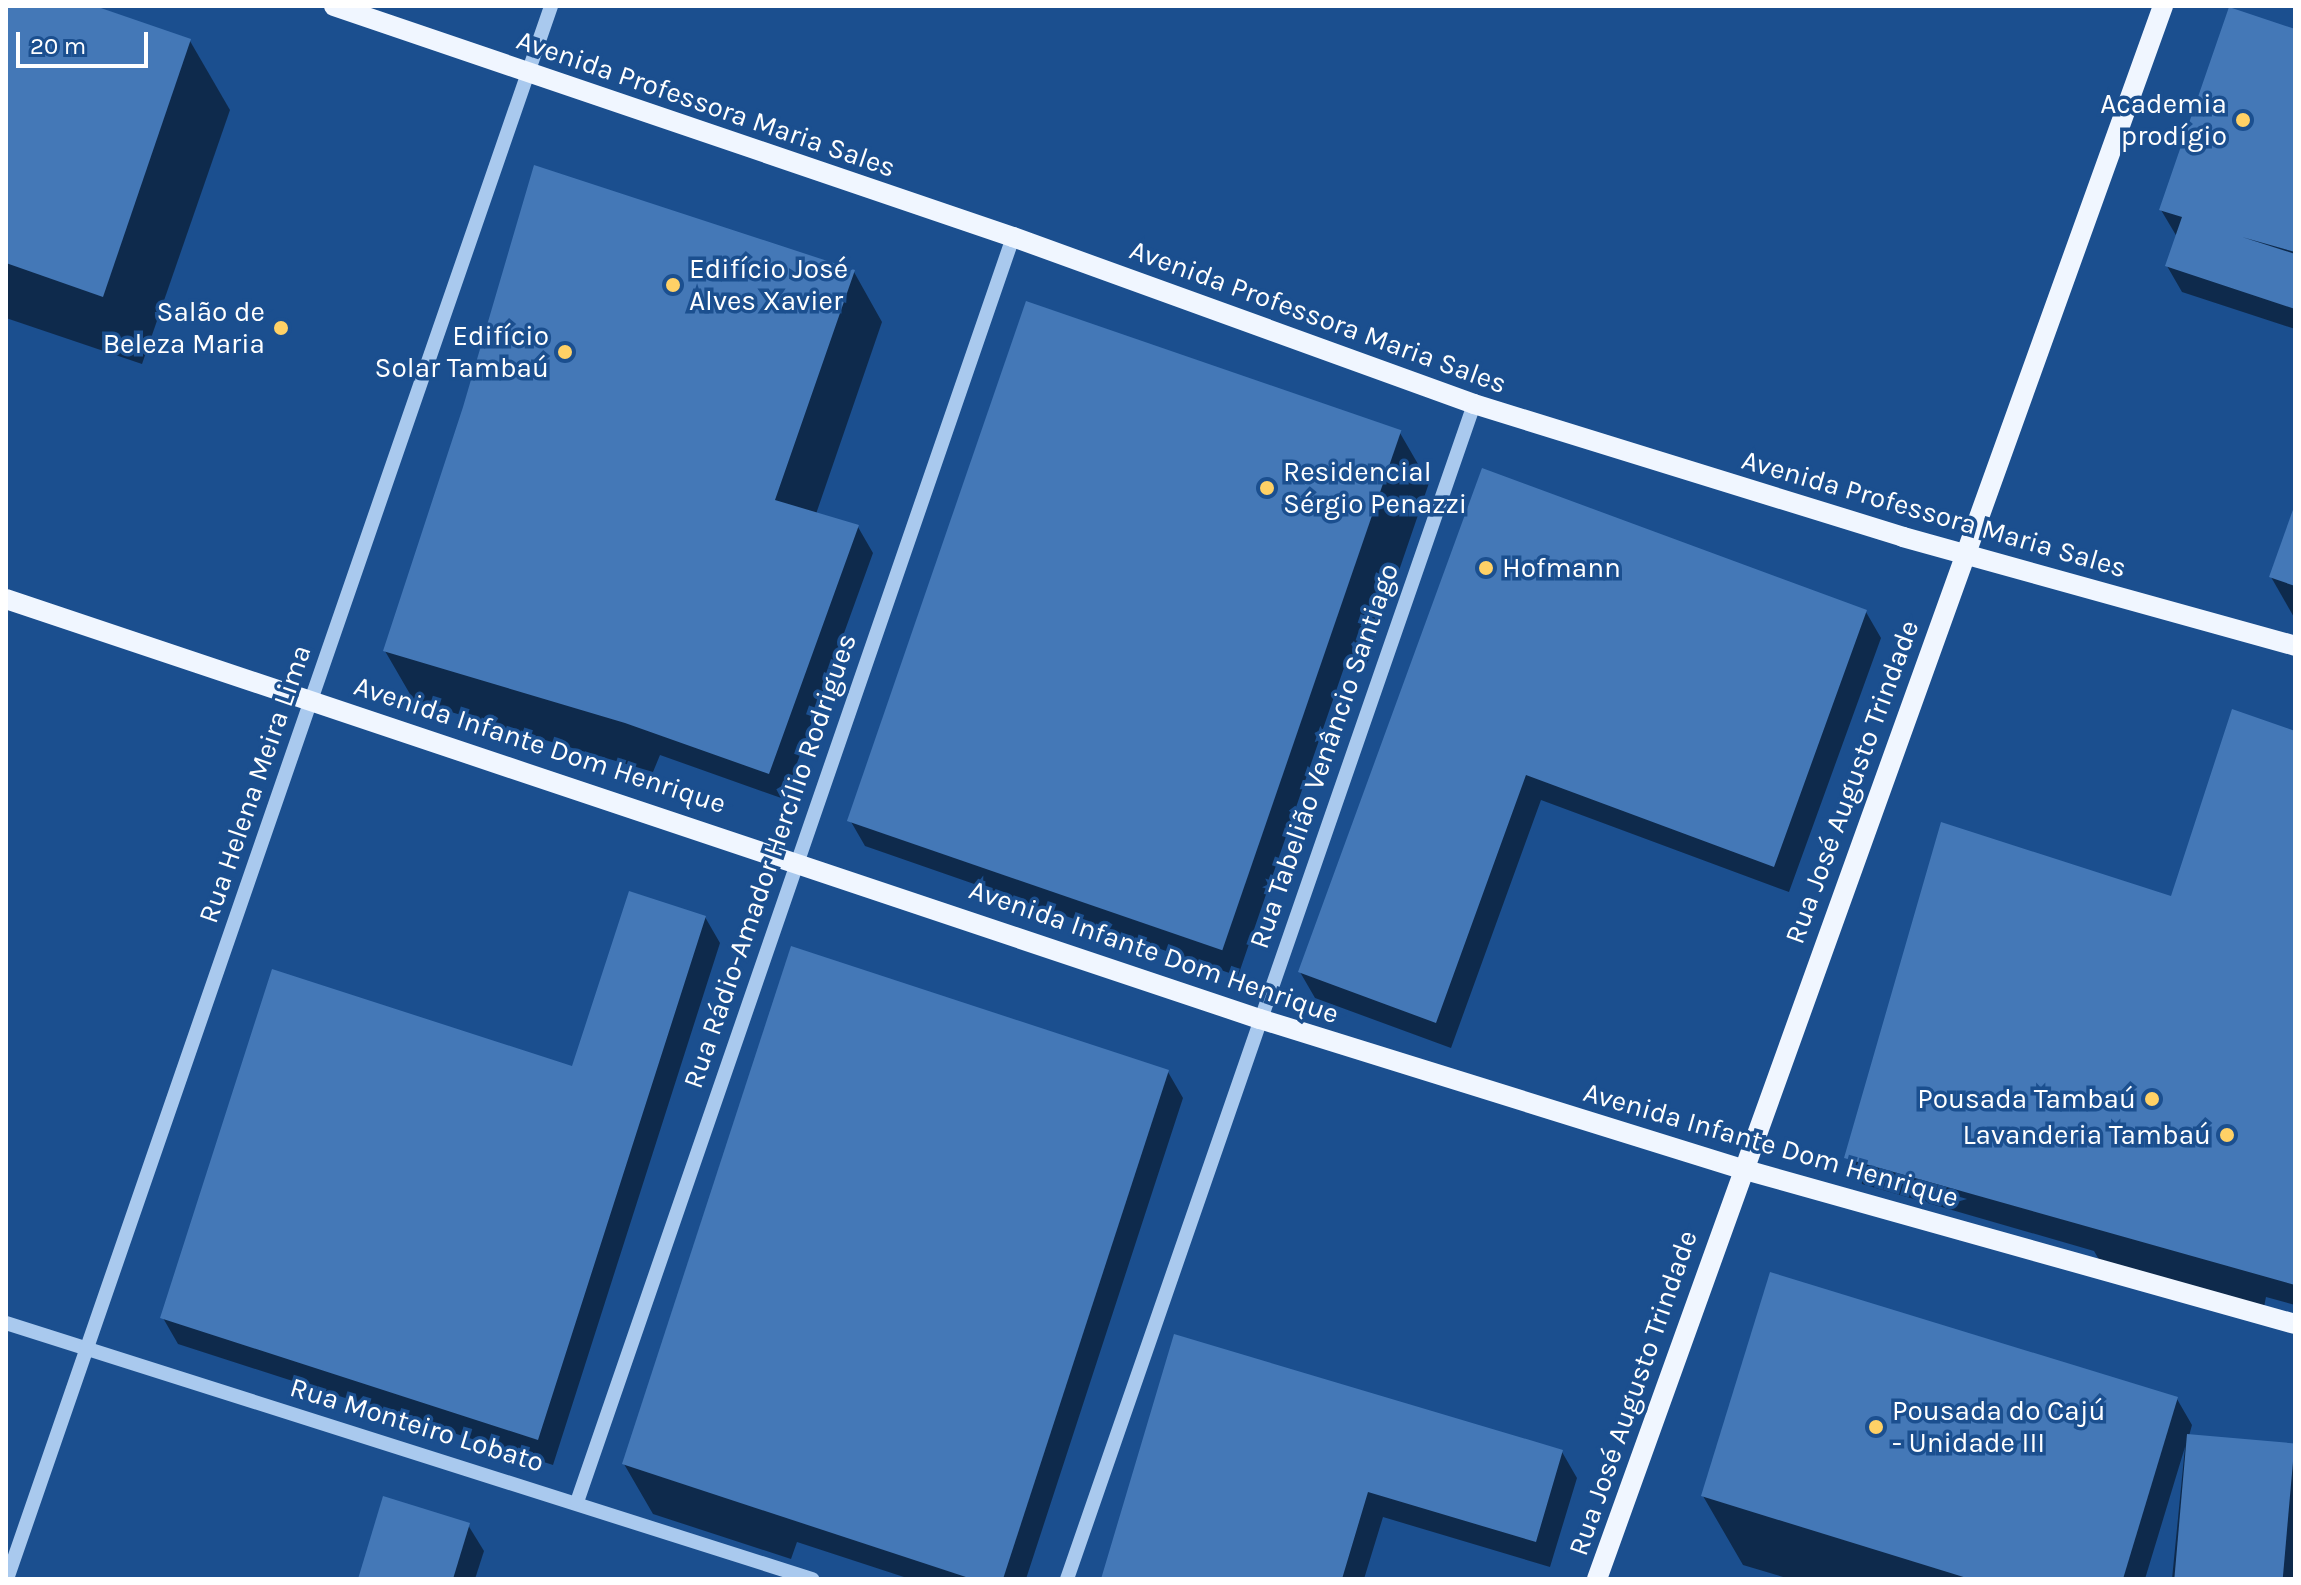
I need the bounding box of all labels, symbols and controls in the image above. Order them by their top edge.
scale bar [20,16,152,66]
street label: Avenida Professora Maria Sales [512,23,900,185]
text: 20 m [30,32,86,60]
place label: Academia prodígio [2100,87,2227,153]
marker: Academia prodígio [2234,111,2252,129]
street label: Avenida Professora Maria Sales [1125,233,1511,401]
place label: Edifício José Alves Xavier [689,252,848,318]
marker: Edifício José Alves Xavier [664,276,682,294]
place label: Salão de Beleza Maria [103,295,265,361]
marker: Salão de Beleza Maria [272,319,290,337]
place label: Edifício Solar Tambaú [375,319,549,385]
marker: Edifício Solar Tambaú [556,343,574,361]
street label: Avenida Professora Maria Sales [1738,443,2130,585]
place label: Residencial Sérgio Penazzi [1283,455,1467,521]
marker: Residencial Sérgio Penazzi [1258,479,1276,497]
place label: Hofmann [1502,551,1621,585]
street label: Rua Tabelião Venâncio Santiago [1242,559,1406,953]
marker: Hofmann [1477,559,1495,577]
street label: Rua José Augusto Trindade [1778,616,1926,948]
street label: Rua Rádio-Amador Hercílio Rodrigues [676,629,864,1093]
street label: Rua Helena Meira Lima [192,640,318,928]
street label: Avenida Infante Dom Henrique [350,669,730,821]
street label: Avenida Infante Dom Henrique [965,873,1343,1031]
street label: Avenida Infante Dom Henrique [1580,1075,1962,1215]
place label: Pousada Tambaú [1917,1082,2136,1116]
marker: Pousada Tambaú [2143,1090,2161,1108]
place label: Lavanderia Tambaú [1962,1118,2211,1152]
marker: Lavanderia Tambaú [2218,1126,2236,1144]
street label: Rua José Augusto Trindade [1561,1226,1705,1560]
street label: Rua Monteiro Lobato [286,1370,548,1480]
place label: Pousada do Cajú - Unidade III [1892,1394,2105,1460]
marker: Pousada do Cajú - Unidade III [1867,1418,1885,1436]

